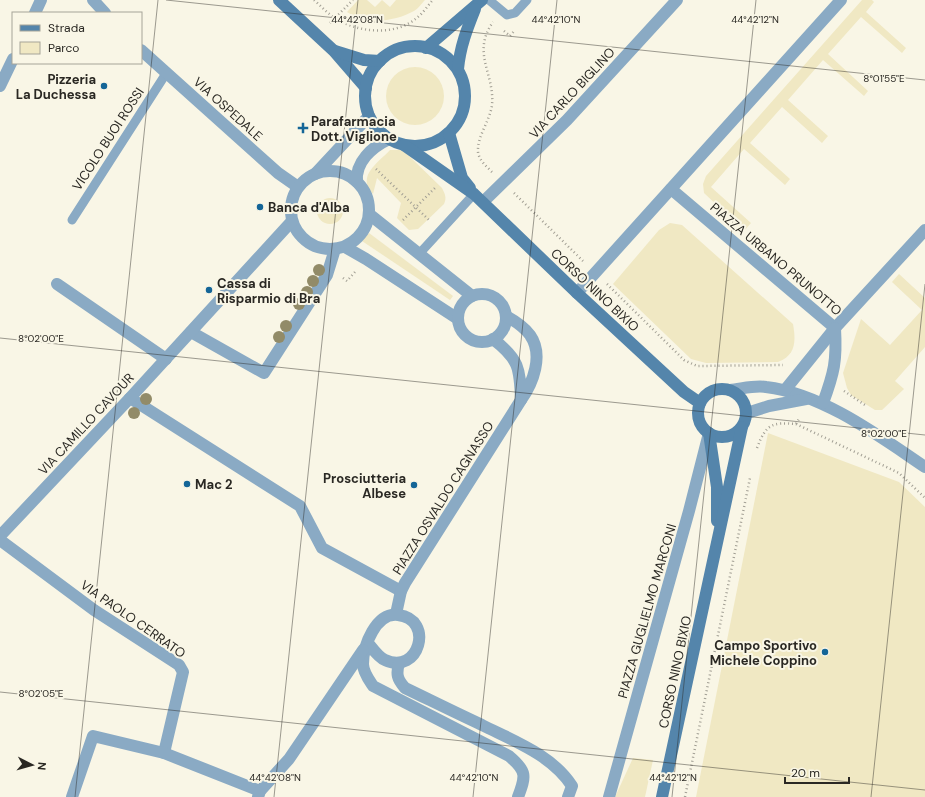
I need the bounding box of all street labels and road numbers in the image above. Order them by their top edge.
street label: VIA CARLO BIGLINO [525,44,619,142]
street label: VIA OSPEDALE [190,73,266,145]
street label: VICOLO BUOI ROSSI [68,84,148,194]
street label: PIAZZA URBANO PRUNOTTO [707,199,845,319]
street label: CORSO NINO BIXIO [547,245,643,335]
street label: VIA CAMILLO CAVOUR [34,369,138,478]
street label: PIAZZA OSVALDO CAGNASSO [389,418,497,578]
street label: PIAZZA GUGLIELMO MARCONI [614,522,680,700]
street label: VIA PAOLO CERRATO [77,576,189,662]
street label: CORSO NINO BIXIO [655,614,695,730]

